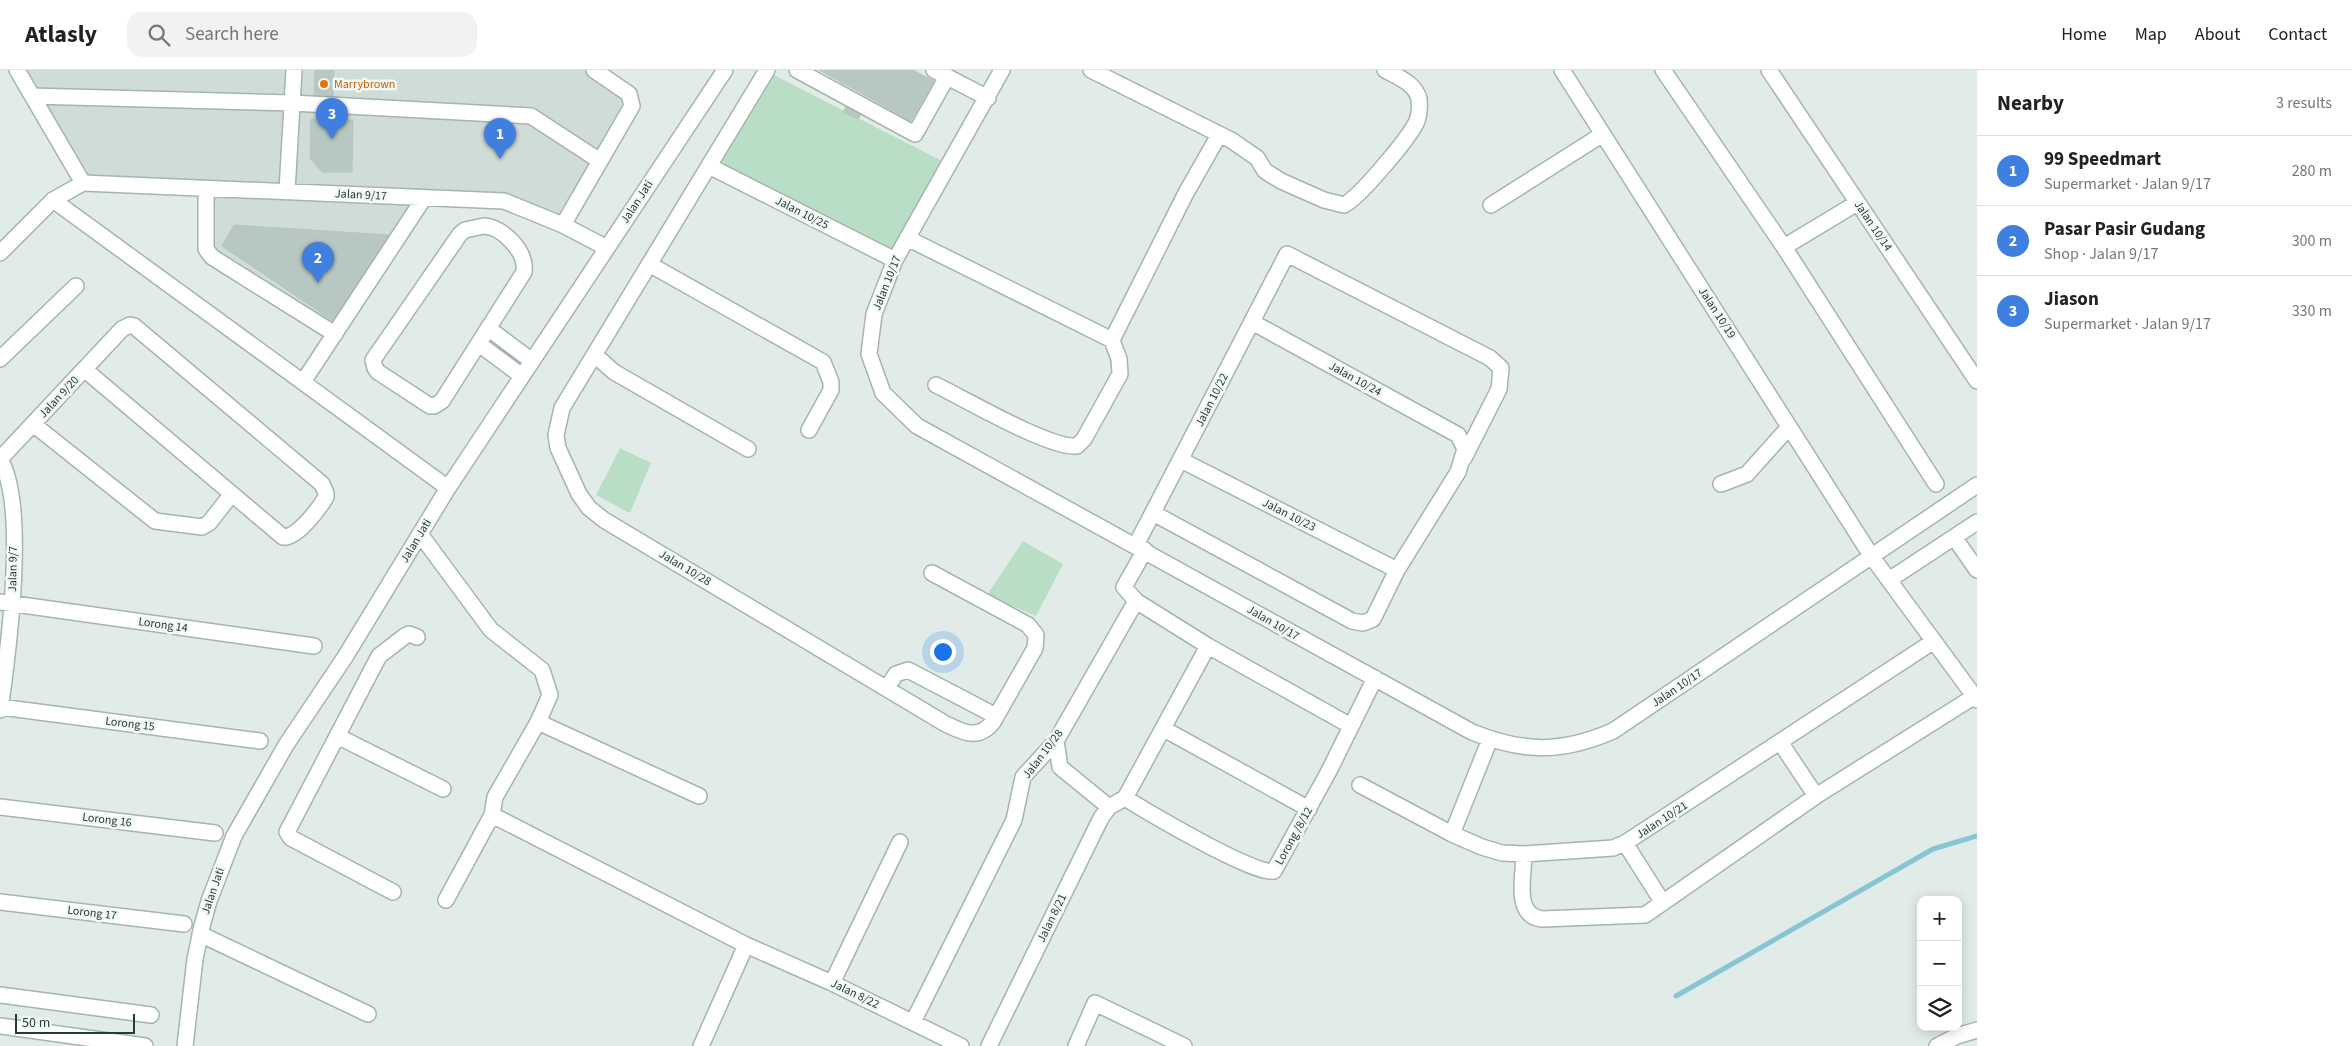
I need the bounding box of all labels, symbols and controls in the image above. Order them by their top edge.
search box [127,12,477,57]
text: Atlasly [25,17,97,52]
icon: search [145,21,173,49]
text: Search here [185,21,279,48]
text: Home [2061,22,2107,47]
text: Map [2135,22,2167,47]
text: About [2195,22,2240,47]
text: Contact [2268,22,2327,47]
place label: Marrybrown [334,76,395,93]
marker: Marrybrown [318,78,330,90]
text: Nearby [1997,88,2064,118]
text: 3 results [2276,92,2332,114]
pin: 3 [316,98,348,139]
pin: 1 [484,118,516,159]
text: 99 Speedmart [2044,146,2161,173]
text: 1 [2009,160,2017,182]
text: 280 m [2292,160,2332,182]
text: Supermarket · Jalan 9/17 [2044,173,2211,195]
street label: Jalan Jati [617,177,657,227]
street label: Jalan 9/17 [335,185,387,205]
street label: Jalan 10/25 [772,192,832,234]
street label: Jalan 10/14 [1850,197,1896,255]
text: Pasar Pasir Gudang [2044,216,2205,243]
text: 2 [2009,230,2017,252]
text: 300 m [2292,230,2332,252]
pin: 2 [302,242,334,283]
text: Shop · Jalan 9/17 [2044,243,2158,265]
street label: Jalan 10/17 [868,253,906,313]
street label: Jalan 10/19 [1694,284,1740,342]
text: Jiason [2044,286,2099,313]
text: 3 [2009,300,2017,322]
text: 330 m [2292,300,2332,322]
text: Supermarket · Jalan 9/17 [2044,313,2211,335]
street label: Jalan 10/24 [1326,358,1384,400]
street label: Jalan 10/22 [1191,370,1233,430]
street label: Jalan 9/20 [35,372,83,422]
street label: Jalan 10/23 [1259,494,1319,536]
street label: Jalan Jati [396,516,436,566]
street label: Jalan 9/7 [4,546,22,592]
street label: Jalan 10/28 [656,546,714,590]
street label: Jalan 10/17 [1244,601,1302,645]
street label: Lorong 14 [137,613,189,637]
your location [930,639,956,665]
street label: Jalan 10/17 [1648,665,1706,711]
street label: Lorong 15 [104,713,156,735]
street label: Jalan 10/28 [1019,726,1067,782]
street label: Jalan 10/21 [1633,797,1691,843]
street label: Lorong /8/12 [1271,804,1317,868]
street label: Lorong 16 [81,809,133,831]
street label: Jalan Jati [197,865,229,917]
street label: Jalan 8/21 [1033,891,1071,945]
map controls [1917,896,1962,1031]
button: + [1917,896,1962,941]
street label: Lorong 17 [66,902,118,924]
button: − [1917,941,1962,986]
street label: Jalan 8/22 [828,975,882,1013]
button: layers [1917,986,1962,1031]
scale bar [15,1011,135,1034]
text: 50 m [22,1013,50,1033]

